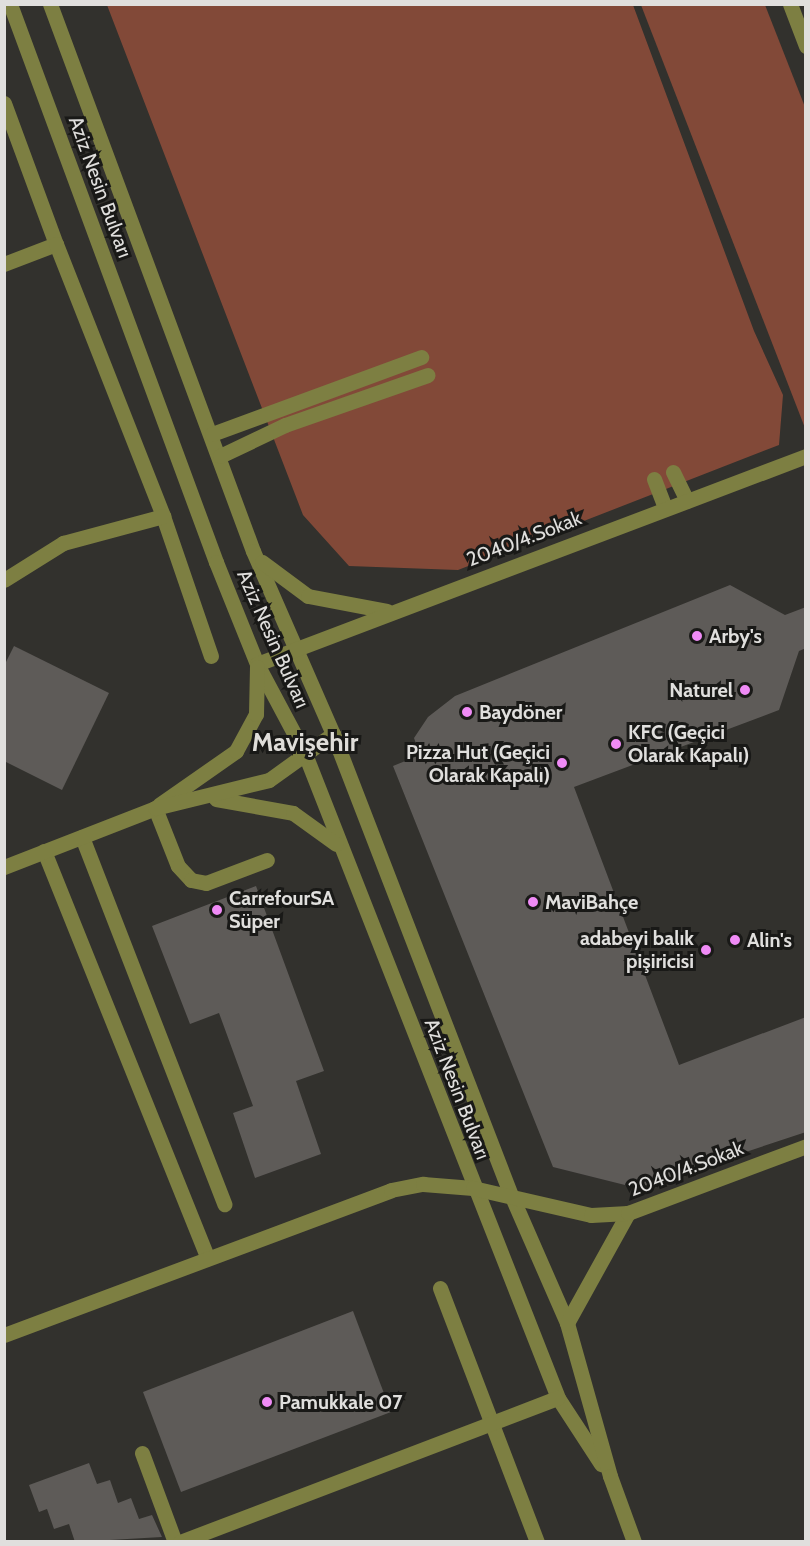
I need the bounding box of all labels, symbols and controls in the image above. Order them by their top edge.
street label: Aziz Nesin Bulvarı [63,113,137,261]
street label: 2040/4.Sokak [463,506,585,572]
street label: Aziz Nesin Bulvarı [232,566,314,712]
place label: Arby's [709,624,762,648]
marker: Arby's [690,629,704,643]
place label: Naturel [669,678,733,702]
marker: Naturel [738,683,752,697]
place label: Baydöner [479,700,562,724]
marker: Baydöner [460,705,474,719]
place label: KFC (Geçici Olarak Kapalı) [628,720,749,767]
district label: Mavişehir [252,727,358,759]
marker: KFC (Geçici Olarak Kapalı) [609,737,623,751]
place label: Pizza Hut (Geçici Olarak Kapalı) [406,740,550,787]
marker: Pizza Hut (Geçici Olarak Kapalı) [555,756,569,770]
place label: CarrefourSA Süper [229,886,334,933]
place label: MaviBahçe [545,890,638,914]
marker: MaviBahçe [526,895,540,909]
marker: CarrefourSA Süper [210,903,224,917]
place label: adabeyi balık pişiricisi [580,927,694,974]
place label: Alin's [747,928,792,952]
marker: Alin's [728,933,742,947]
marker: adabeyi balık pişiricisi [699,943,713,957]
street label: Aziz Nesin Bulvarı [419,1015,495,1163]
street label: 2040/4.Sokak [625,1136,747,1202]
place label: Pamukkale 07 [279,1390,402,1414]
marker: Pamukkale 07 [260,1395,274,1409]

